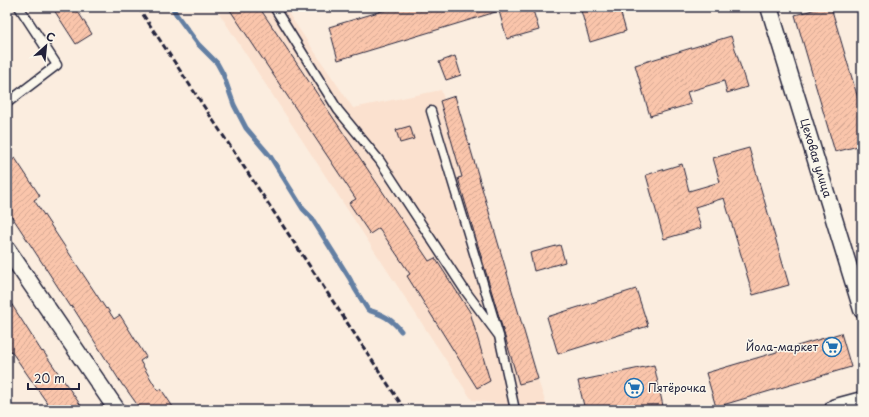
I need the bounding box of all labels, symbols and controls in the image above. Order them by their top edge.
north arrow [26,26,66,66]
text: С [43,27,58,46]
street label: Цеховая улица [796,116,837,200]
supermarket icon: Йола-маркет [821,336,843,358]
place label: Йола-маркет [746,338,819,355]
scale bar [28,365,79,391]
text: 20 m [34,369,65,387]
supermarket icon: Пятёрочка [623,377,645,399]
place label: Пятёрочка [648,379,706,396]

